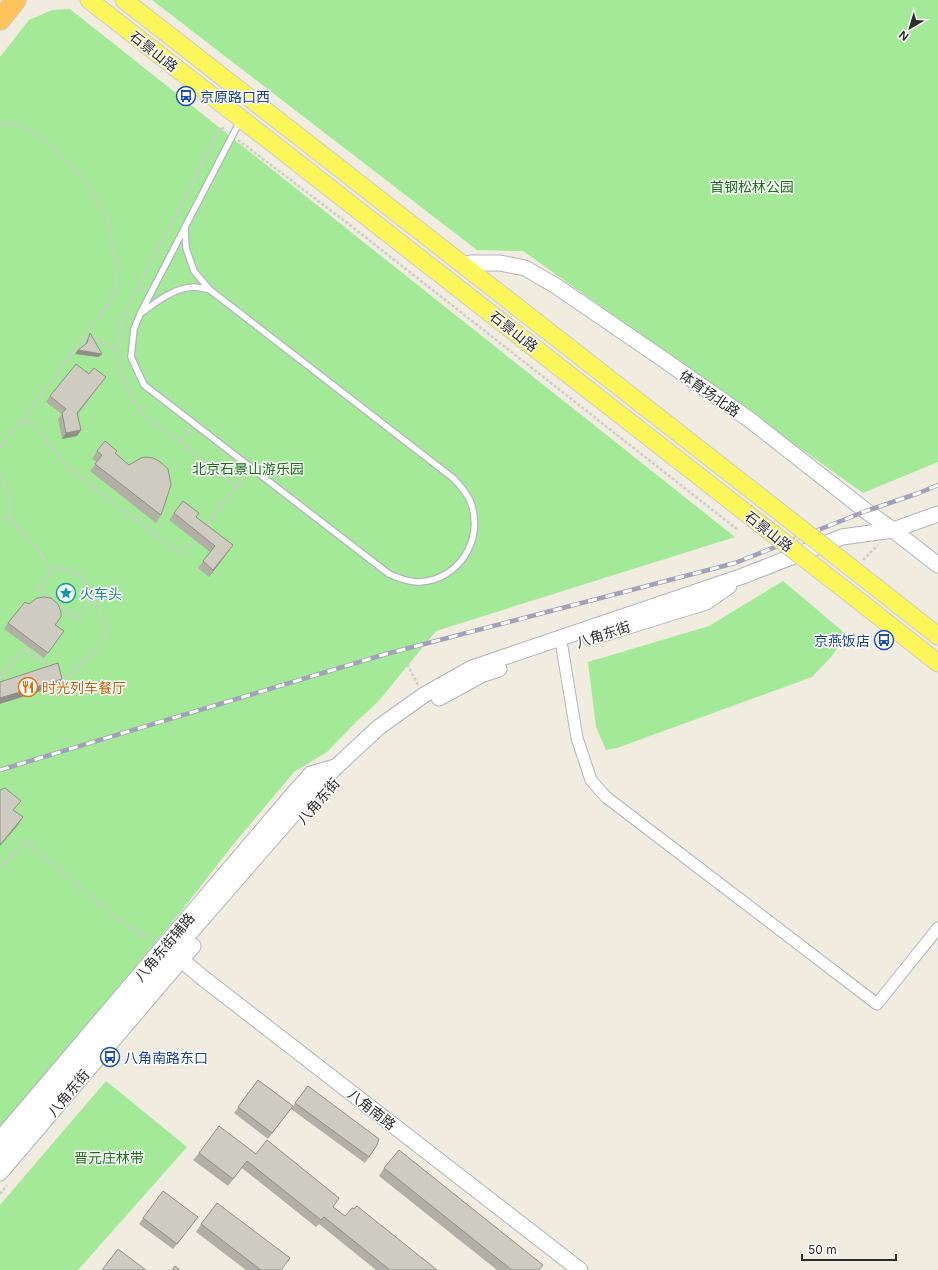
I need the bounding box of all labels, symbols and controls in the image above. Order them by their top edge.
north arrow [890,8,930,48]
street label: 石景山路 [127,27,181,75]
text: N [896,28,911,44]
bus stop icon: 京原路口西 [175,85,197,107]
place label: 京原路口西 [200,88,270,105]
park label: 首钢松林公园 [710,178,794,195]
street label: 石景山路 [487,307,541,355]
street label: 体育场北路 [676,366,744,420]
park label: 北京石景山游乐园 [192,460,304,477]
street label: 石景山路 [742,507,796,555]
place icon: 火车头 [55,582,77,604]
place label: 火车头 [80,585,122,602]
street label: 八角东街 [574,617,632,651]
bus stop icon: 京燕饭店 [873,629,895,651]
place label: 京燕饭店 [814,632,870,649]
restaurant icon: 时光列车餐厅 [17,676,39,698]
place label: 时光列车餐厅 [42,679,126,696]
street label: 八角东街 [293,774,343,828]
street label: 八角东街辅路 [130,909,198,985]
bus stop icon: 八角南路东口 [99,1046,121,1068]
place label: 八角南路东口 [124,1049,208,1066]
street label: 八角东街 [43,1066,93,1120]
street label: 八角南路 [345,1085,399,1133]
park label: 晋元庄林带 [74,1149,144,1166]
scale bar [802,1236,896,1262]
text: 50 m [808,1242,837,1257]

